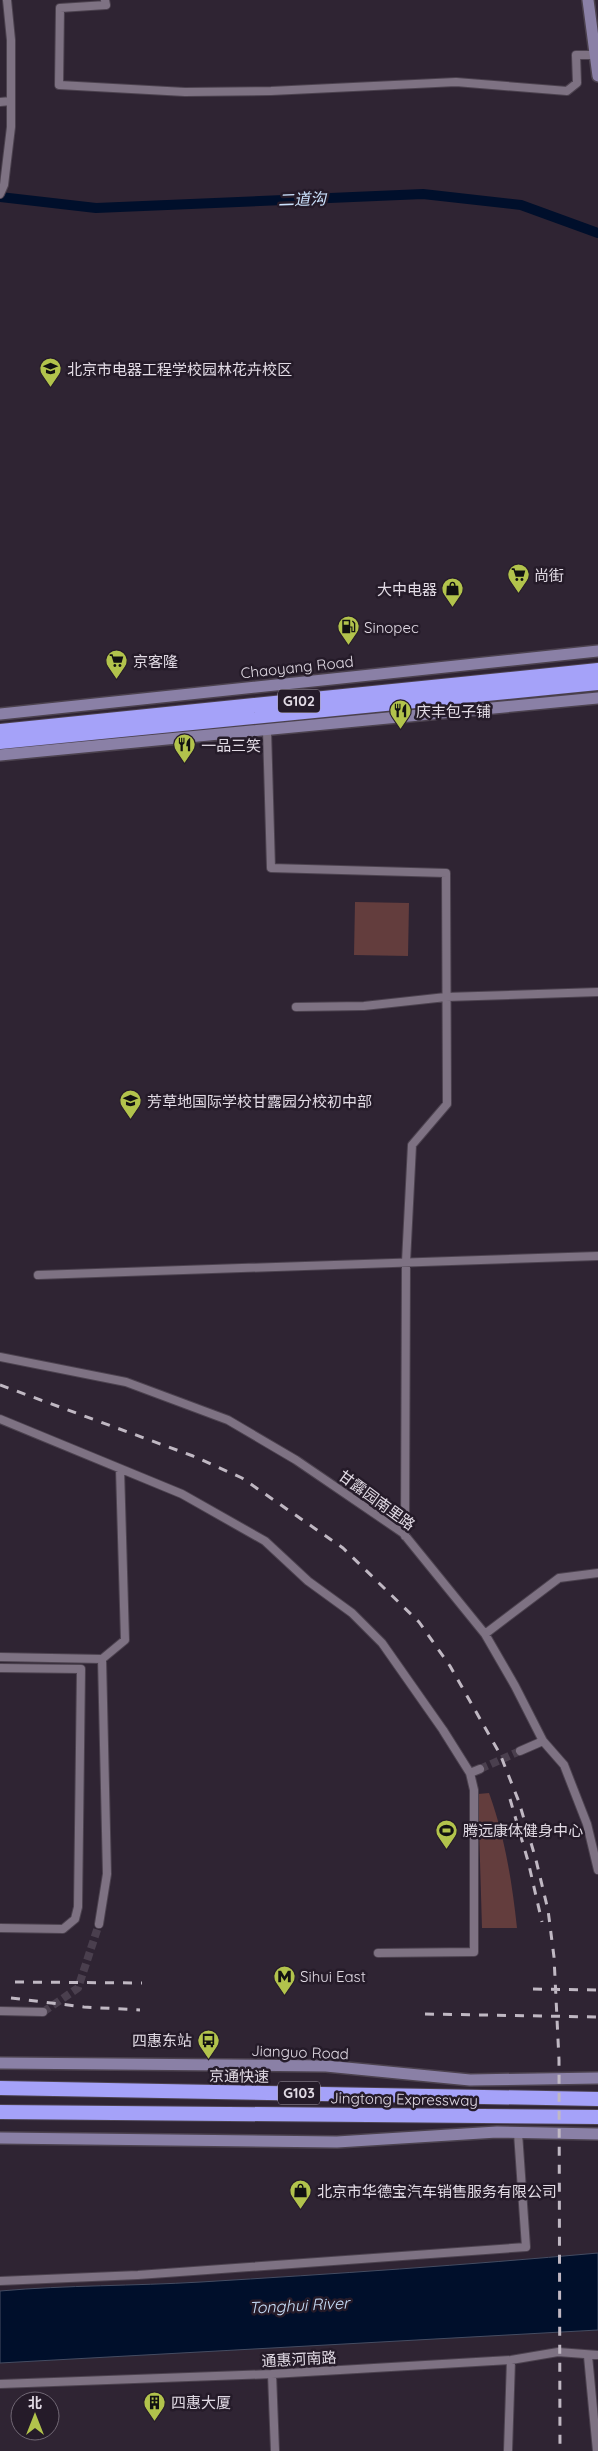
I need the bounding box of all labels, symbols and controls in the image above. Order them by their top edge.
water label: 二道沟 [278,188,328,210]
school or university icon: 北京市电器工程学校园林花卉校区 [39,357,63,388]
place label: 北京市电器工程学校园林花卉校区 [67,360,292,379]
supermarket icon: 尚街 [506,563,530,594]
place label: 尚街 [534,566,564,585]
shop icon: 大中电器 [441,577,465,608]
place label: 大中电器 [377,580,437,599]
fuel station icon: Sinopec [336,615,360,646]
place label: Sinopec [364,618,419,637]
supermarket icon: 京客隆 [105,649,129,680]
place label: 京客隆 [133,652,178,671]
street label: Chaoyang Road [240,652,354,682]
road number: G102 [278,689,320,712]
restaurant icon: 庆丰包子铺 [388,699,412,730]
place label: 庆丰包子铺 [416,702,491,721]
restaurant icon: 一品三笑 [173,733,197,764]
place label: 一品三笑 [201,736,261,755]
school or university icon: 芳草地国际学校甘露园分校初中部 [119,1089,143,1120]
place label: 芳草地国际学校甘露园分校初中部 [147,1092,372,1111]
street label: 甘露园南里路 [335,1466,419,1534]
sports icon: 腾远康体健身中心 [435,1818,459,1849]
place label: 腾远康体健身中心 [463,1821,583,1840]
metro station icon: Sihui East [272,1964,296,1995]
place label: Sihui East [300,1967,366,1986]
bus stop icon: 四惠东站 [196,2028,220,2059]
place label: 四惠东站 [132,2031,192,2050]
street label: Jianguo Road [251,2041,349,2063]
street label: 京通快速 [209,2066,269,2086]
road number: G103 [278,2082,320,2104]
street label: Jingtong Expressway [330,2088,478,2110]
shop icon: 北京市华德宝汽车销售服务有限公司 [289,2179,313,2210]
place label: 北京市华德宝汽车销售服务有限公司 [317,2182,557,2201]
water label: Tonghui River [248,2292,351,2318]
street label: 通惠河南路 [261,2348,337,2370]
building icon: 四惠大厦 [143,2390,167,2421]
north arrow [10,2391,60,2441]
place label: 四惠大厦 [171,2393,231,2412]
text: 北 [28,2394,42,2412]

